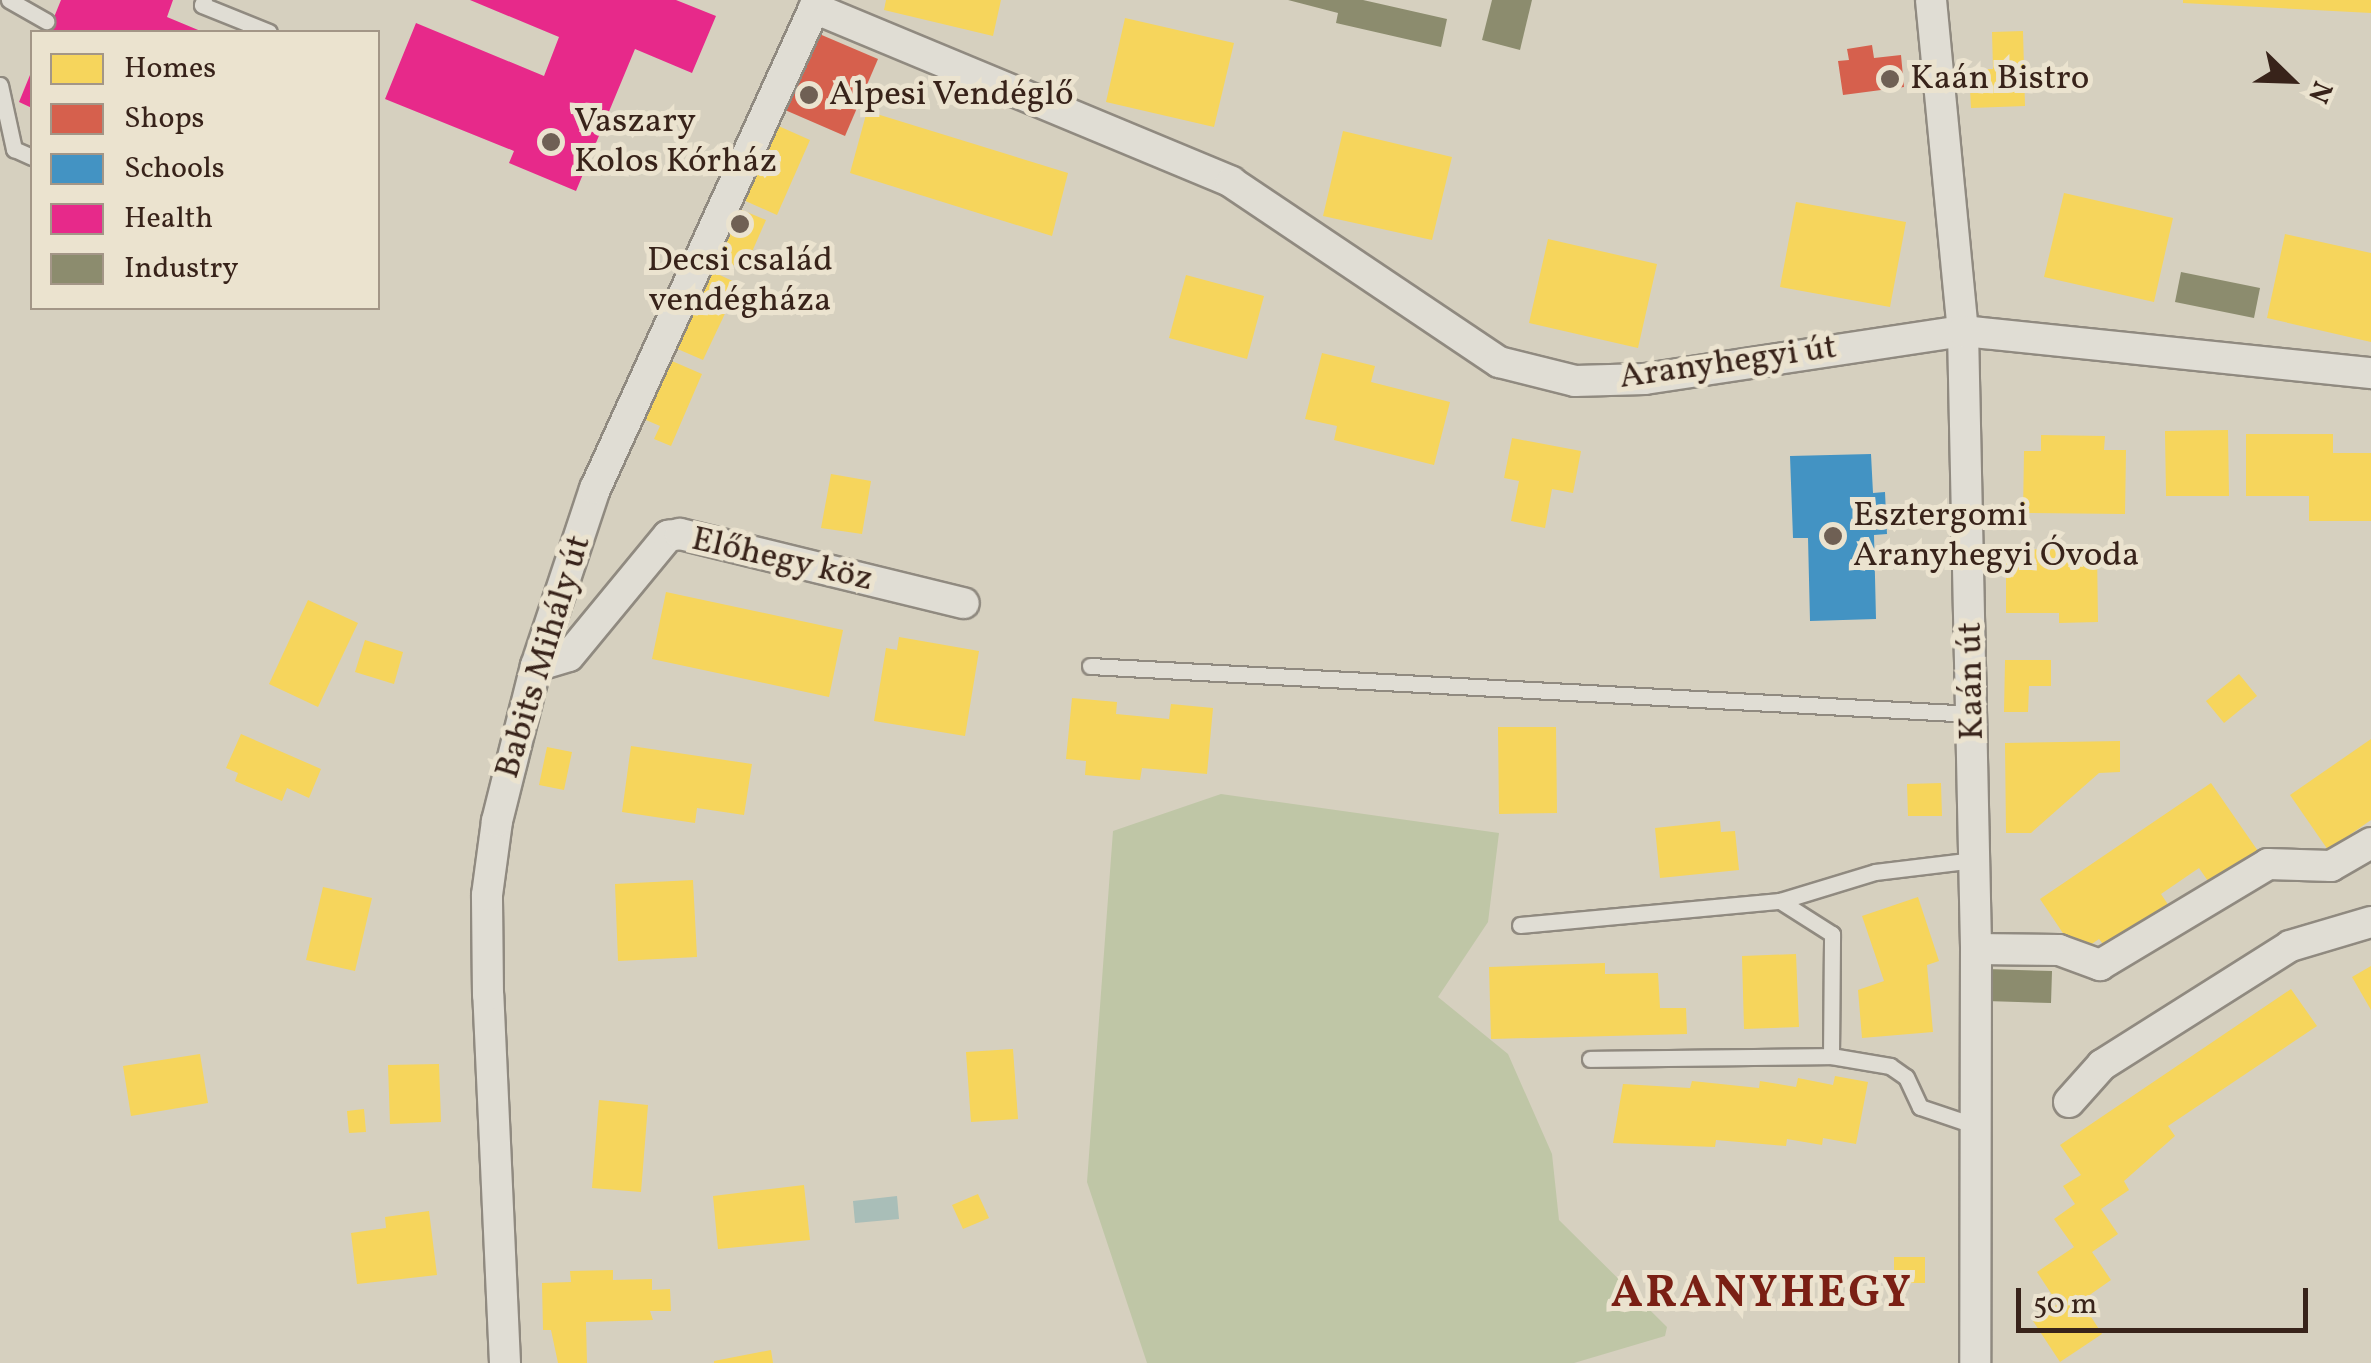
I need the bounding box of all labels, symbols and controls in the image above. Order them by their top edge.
legend [30,30,380,310]
north arrow [2241,30,2341,130]
text: Homes [124,48,216,90]
place label: Kaán Bistro [1910,58,2089,100]
marker: Kaán Bistro [1879,68,1901,90]
place label: Alpesi Vendéglő [829,74,1075,116]
text: N [2297,75,2341,109]
marker: Alpesi Vendéglő [798,84,820,106]
text: Shops [124,98,204,140]
place label: Vaszary Kolos Kórház [574,101,777,183]
marker: Vaszary Kolos Kórház [538,129,564,155]
text: Schools [124,148,225,190]
text: Health [124,198,213,240]
marker: Decsi család vendégháza [729,213,751,235]
place label: Decsi család vendégháza [647,240,833,322]
text: Industry [124,248,239,290]
street label: Aranyhegyi út [1617,327,1839,399]
place label: Esztergomi Aranyhegyi Óvoda [1853,495,2139,577]
street label: Előhegy köz [687,519,877,601]
marker: Esztergomi Aranyhegyi Óvoda [1822,525,1844,547]
street label: Babits Mihály út [487,530,601,784]
street label: Kaán út [1950,621,1994,741]
district label: ARANYHEGY [1611,1268,1913,1322]
scale bar [2021,1268,2314,1330]
text: 50 m [2033,1284,2097,1326]

